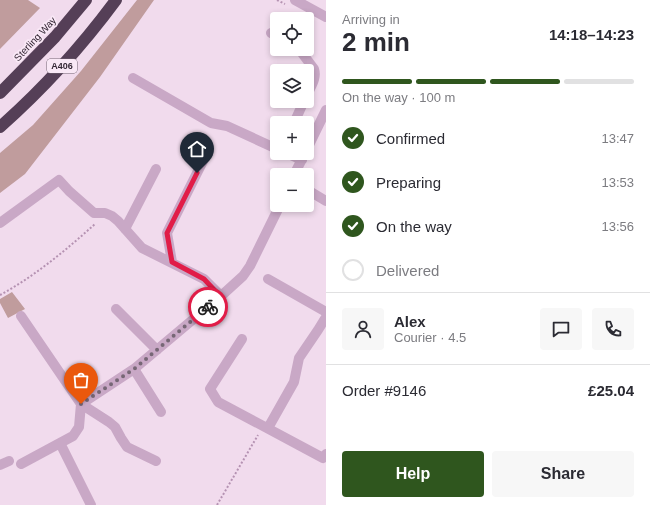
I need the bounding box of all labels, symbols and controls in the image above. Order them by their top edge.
map controls [270,12,314,212]
button: locate [270,12,314,56]
text: Arriving in [342,12,400,27]
street label: Sterling Way [12,15,58,63]
text: 14:18–14:23 [549,26,634,43]
text: 2 min [342,27,410,57]
road number: A406 [47,59,77,73]
button: layers [270,64,314,108]
text: On the way · 100 m [342,90,455,105]
button: + [270,116,314,160]
icon: check [342,127,364,149]
text: Confirmed [376,130,445,147]
text: 13:47 [601,131,634,146]
pin [180,132,214,173]
icon: home [186,138,208,160]
button: − [270,168,314,212]
icon: check [342,171,364,193]
text: Preparing [376,174,441,191]
text: 13:53 [601,175,634,190]
icon: check [342,215,364,237]
text: On the way [376,218,452,235]
text: 13:56 [601,219,634,234]
text: Delivered [376,262,439,279]
courier [188,287,228,327]
icon: bike [197,296,219,318]
button: person [342,308,384,350]
button: chat [540,308,582,350]
button: phone [592,308,634,350]
text: Alex [394,313,426,330]
text: Courier · 4.5 [394,330,466,345]
pin [64,363,98,404]
icon: bag [70,369,92,391]
text: Order #9146 [342,382,426,399]
text: £25.04 [588,382,634,399]
button: Help [342,451,484,497]
button: Share [492,451,634,497]

